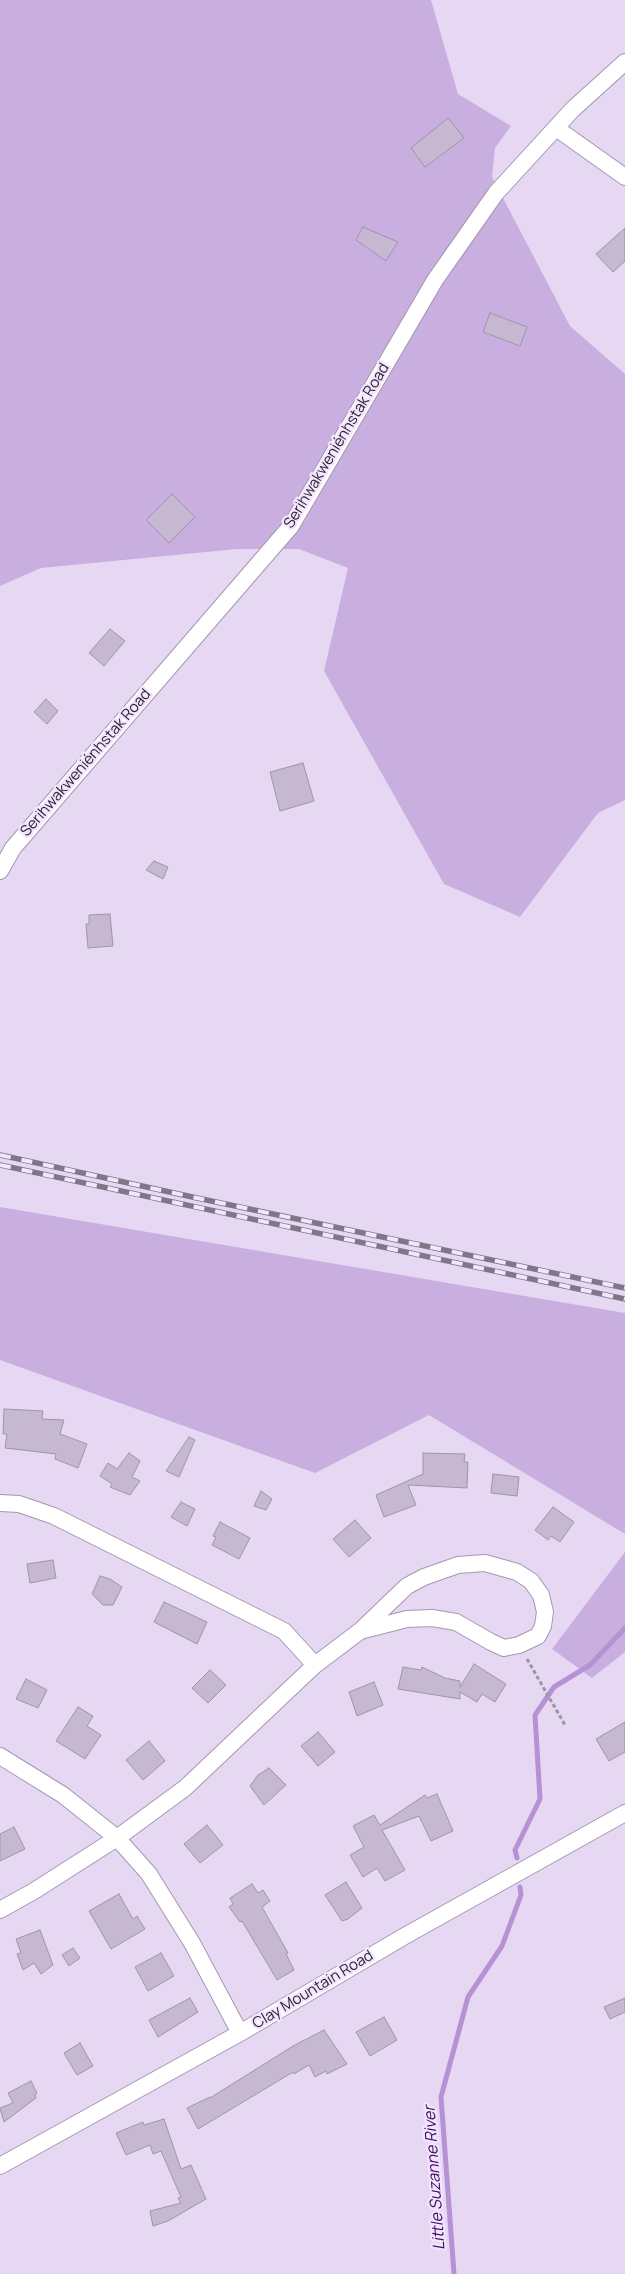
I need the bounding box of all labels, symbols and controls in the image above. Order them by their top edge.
street label: Serihwakweniénhstak Road [281,360,393,532]
street label: Serihwakweniénhstak Road [17,686,155,840]
street label: Clay Mountain Road [249,1947,377,2033]
water label: Little Suzanne River [420,2105,450,2251]

